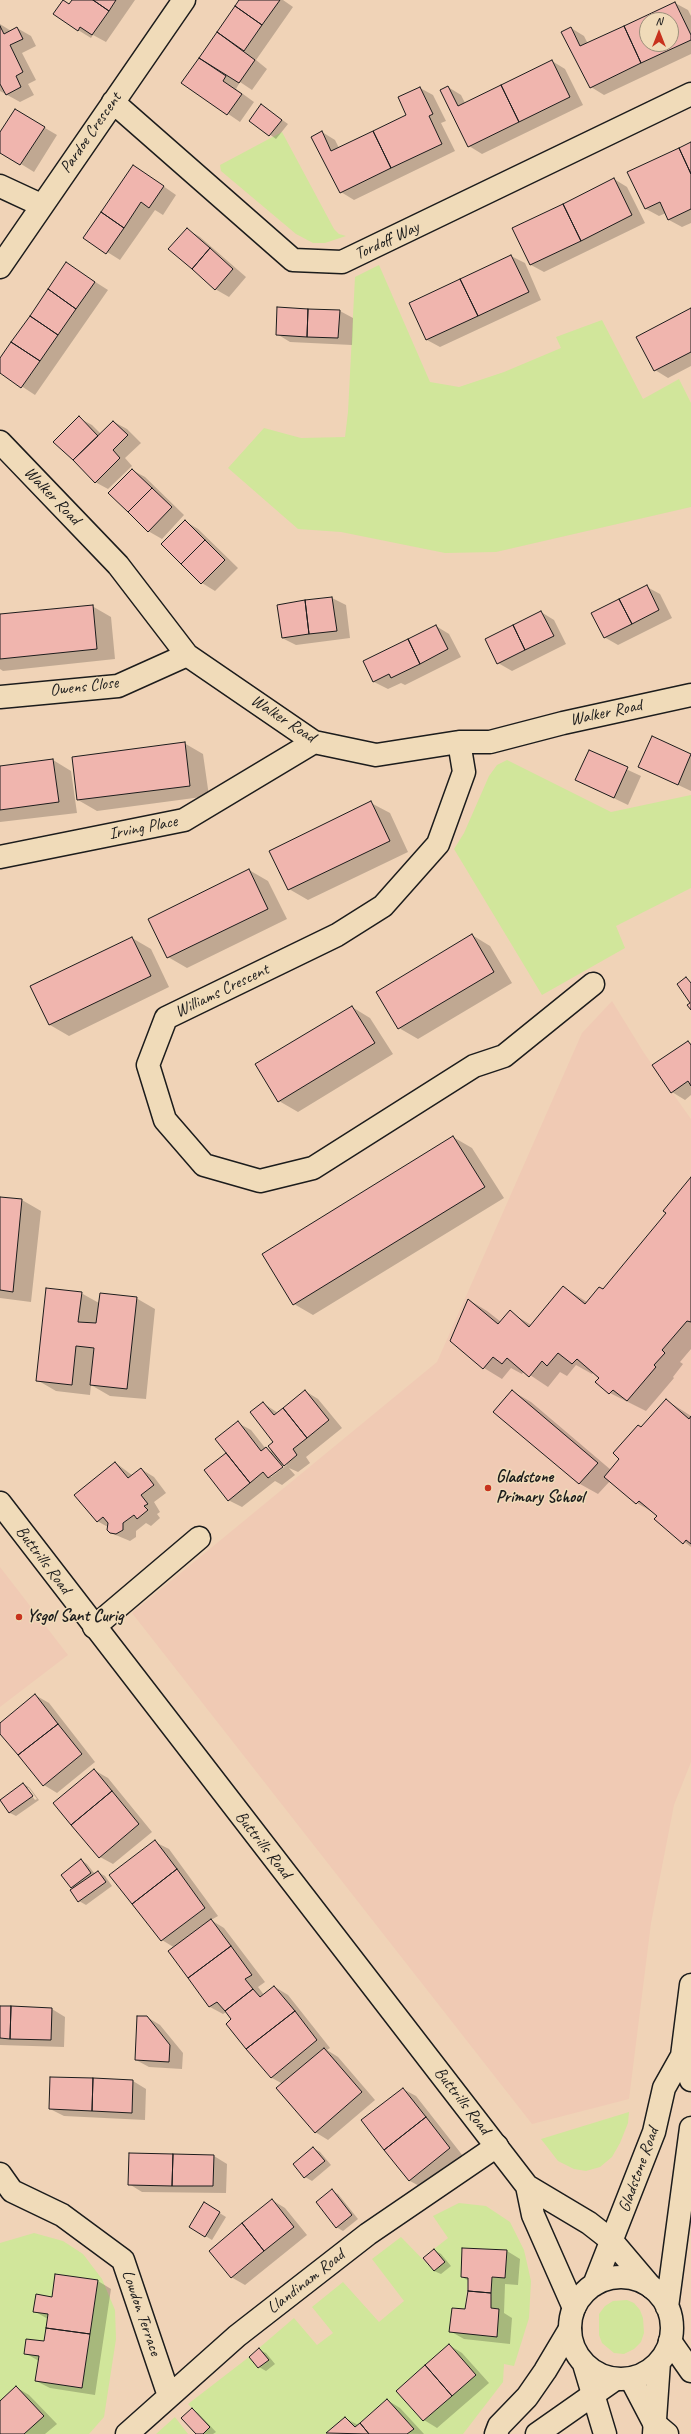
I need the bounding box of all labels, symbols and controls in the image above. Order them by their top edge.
north arrow [639,12,679,52]
text: N [656,14,662,28]
street label: Pardoe Crescent [56,89,126,177]
street label: Tordoff Way [352,217,422,265]
street label: Walker Road [19,463,85,529]
street label: Owens Close [49,673,119,701]
street label: Walker Road [247,691,319,747]
street label: Walker Road [568,695,644,731]
street label: Irving Place [107,811,179,845]
street label: Williams Crescent [172,960,272,1022]
place label: Gladstone Primary School [496,1468,584,1508]
marker: Gladstone Primary School [483,1483,493,1493]
street label: Buttrills Road [11,1522,75,1598]
place label: Ysgol Sant Curig [27,1607,123,1627]
marker: Ysgol Sant Curig [14,1612,24,1622]
street label: Buttrills Road [230,1807,296,1883]
street label: Buttrills Road [429,2063,495,2139]
street label: Gladstone Road [614,2125,664,2215]
street label: Llandinam Road [263,2245,349,2319]
street label: Lowdon Terrace [117,2268,165,2358]

